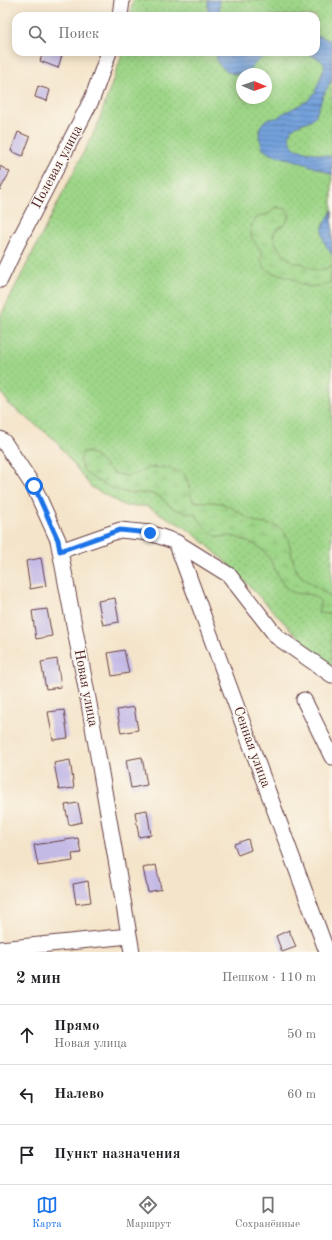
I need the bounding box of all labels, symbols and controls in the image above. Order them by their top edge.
search box [12,12,320,56]
icon: search [26,23,48,45]
text: Поиск [58,27,99,42]
north arrow [236,68,272,104]
street label: Полевая улица [29,123,85,211]
route start [25,477,43,495]
route end [141,524,159,542]
street label: Новая улица [72,648,100,728]
street label: Сенная улица [231,705,273,789]
text: 2 мин [16,970,61,987]
text: Пешком · 110 m [222,971,316,984]
text: Прямо [54,1019,100,1034]
icon: ahead [16,1024,38,1046]
text: 50 m [287,1028,316,1041]
text: Новая улица [54,1037,127,1050]
icon: left [16,1084,38,1106]
text: Налево [54,1087,104,1102]
text: 60 m [287,1088,316,1101]
icon: arrive [16,1144,38,1166]
text: Пункт назначения [54,1147,181,1162]
tab: Карта [32,1194,62,1232]
tab: Маршрут [126,1194,171,1232]
tab: Сохранённые [235,1194,300,1232]

